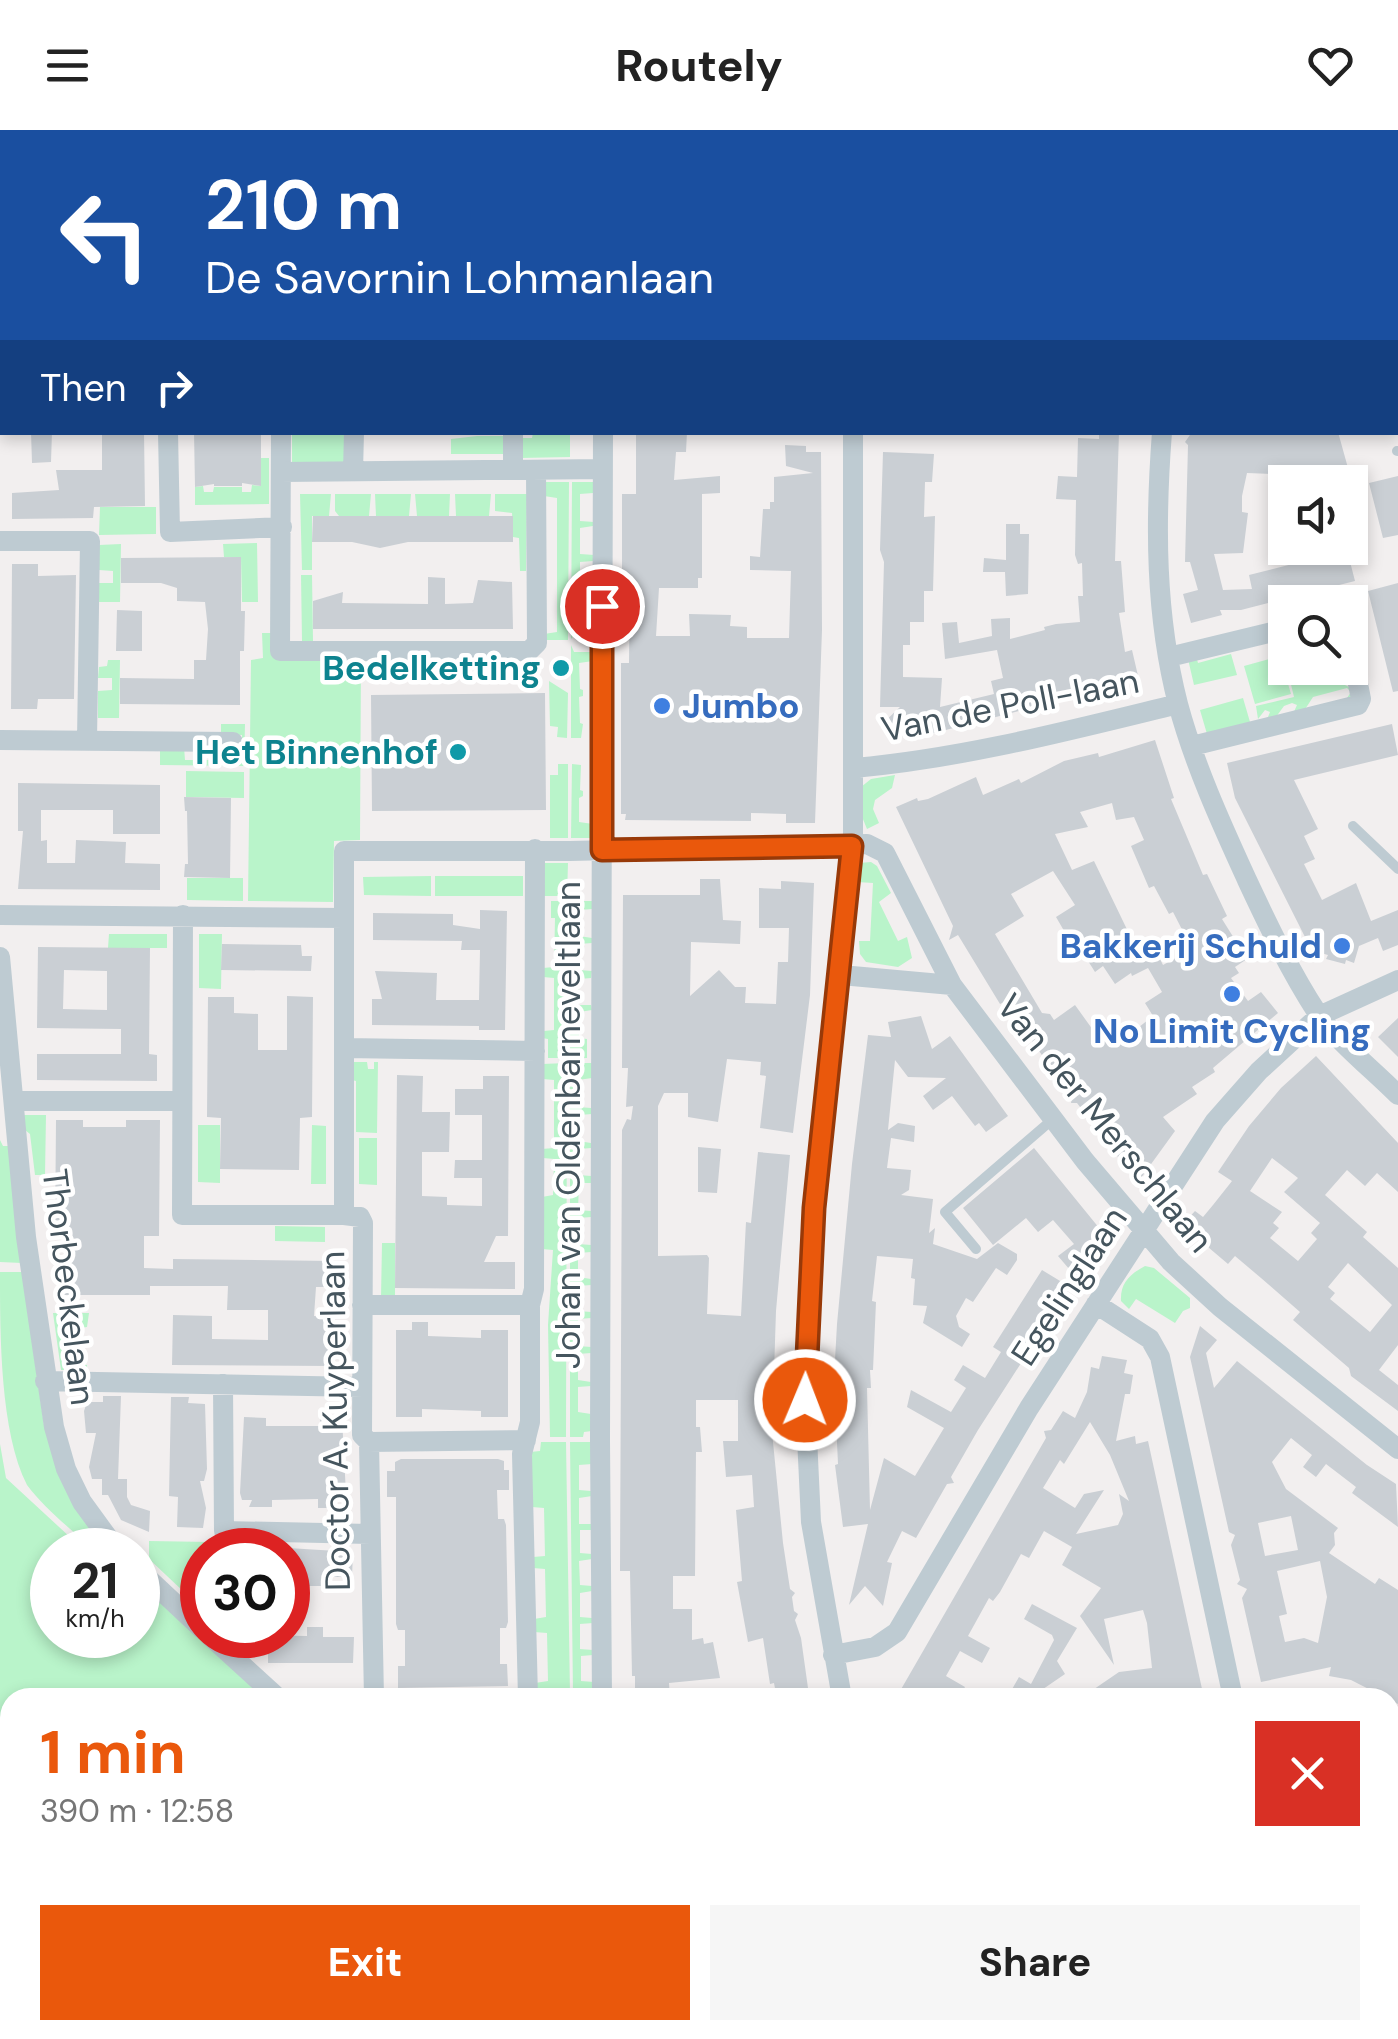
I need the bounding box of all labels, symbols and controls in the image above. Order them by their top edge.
text: Routely [615,36,783,95]
icon: menu [40,38,95,93]
icon: heart [1303,38,1358,93]
text: 210 m [205,160,402,251]
icon: left [40,170,170,300]
text: De Savornin Lohmanlaan [205,248,714,307]
icon: right [147,360,202,415]
text: Then [40,363,127,413]
map controls [1268,465,1368,685]
button: sound [1268,465,1368,565]
pin [560,564,645,649]
icon: arrive [575,579,630,634]
button: search [1268,585,1368,685]
place label: Bedelketting [322,645,541,691]
marker: Bedelketting [550,657,572,679]
street label: Van de Poll-laan [877,657,1143,753]
place label: Jumbo [682,683,800,729]
marker: Jumbo [651,695,673,717]
place label: Het Binnenhof [195,729,438,775]
marker: Het Binnenhof [447,741,469,763]
street label: Johan van Oldenbarneveltlaan [545,881,591,1369]
place label: Bakkerij Schuld [1060,923,1322,969]
marker: Bakkerij Schuld [1331,935,1353,957]
marker: No Limit Cycling [1221,983,1243,1005]
street label: Van der Merschlaan [986,984,1224,1262]
place label: No Limit Cycling [1093,1008,1371,1054]
street label: Thorbeckelaan [32,1166,106,1408]
street label: Egelinglaan [1001,1198,1137,1374]
street label: Doctor A. Kuyperlaan [309,1251,361,1591]
position arrow [753,1348,857,1452]
speed limit sign: 30 [180,1528,310,1658]
text: 21 [71,1548,119,1614]
text: km/h [65,1602,125,1635]
text: 1 min [40,1713,186,1792]
button: close [1255,1721,1360,1826]
text: 390 m · 12:58 [40,1790,234,1832]
button: Exit [40,1905,690,2020]
button: Share [710,1905,1360,2020]

